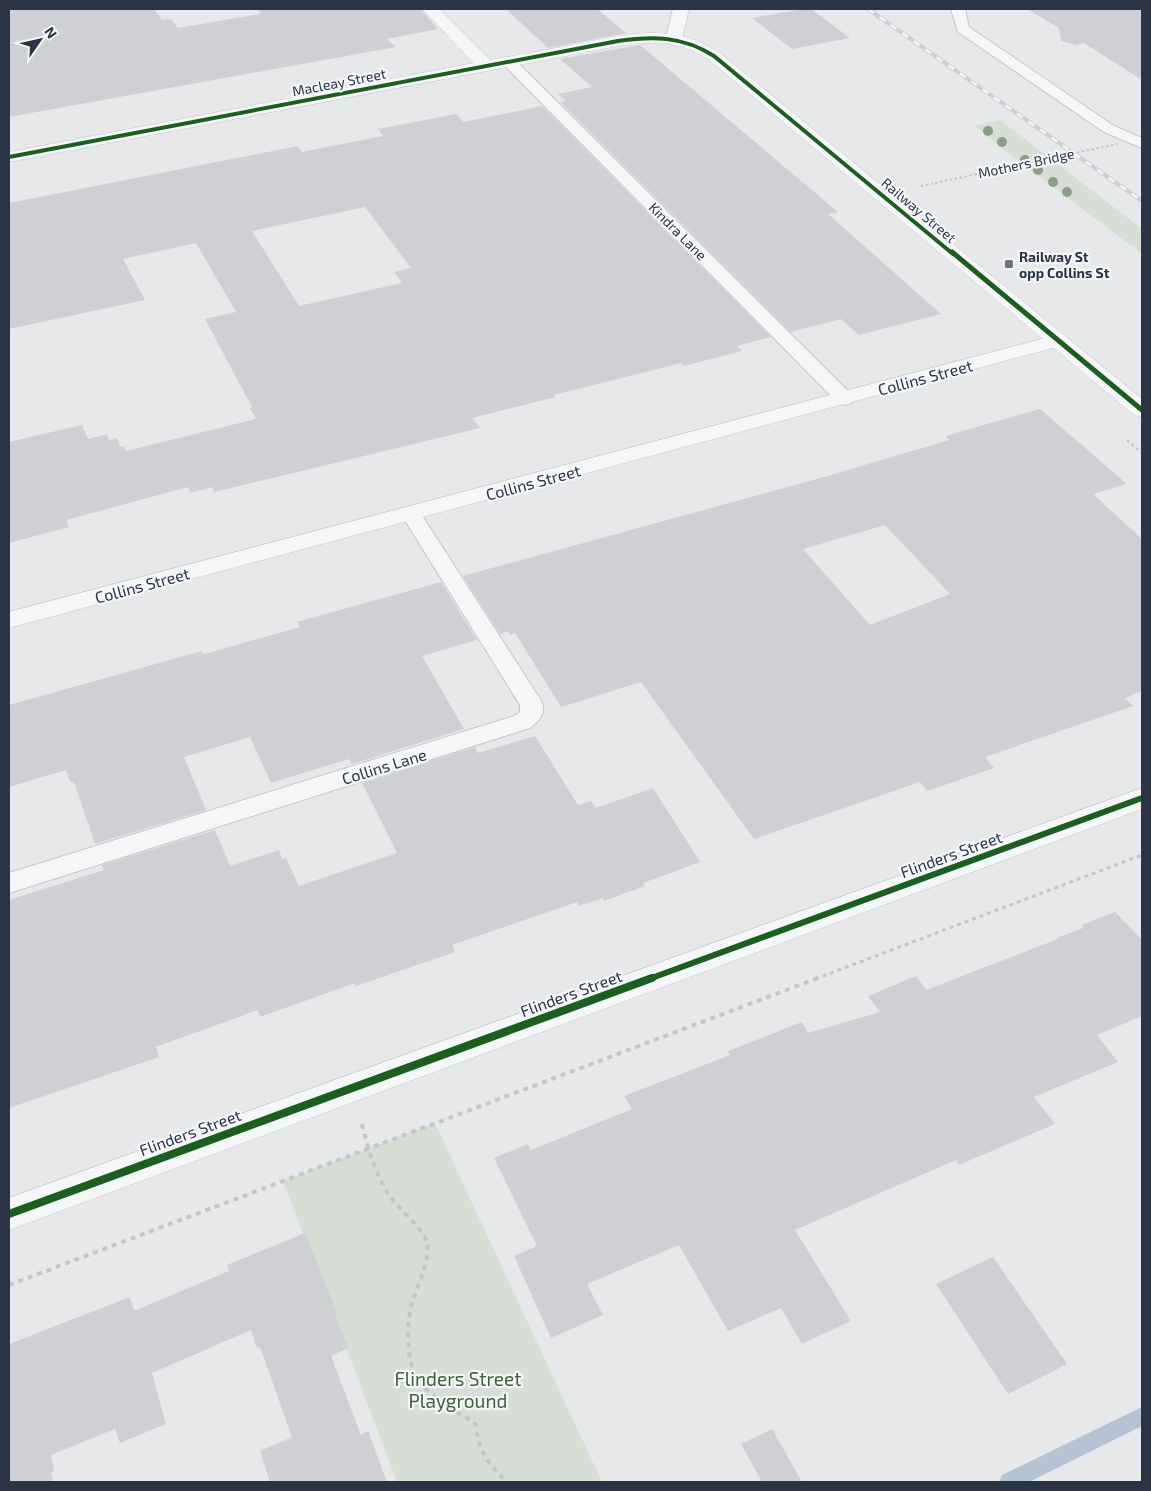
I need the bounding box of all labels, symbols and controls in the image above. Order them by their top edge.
north arrow [15,15,65,65]
text: N [41,24,61,41]
street label: Macleay Street [291,65,387,99]
street label: Mothers Bridge [976,144,1076,182]
street label: Railway Street [878,174,960,246]
street label: Kindra Lane [646,199,710,263]
place label: Railway St opp Collins St [1019,248,1110,281]
marker: Railway St opp Collins St [1003,258,1015,270]
street label: Collins Street [876,355,974,399]
street label: Collins Street [484,460,582,504]
street label: Collins Street [93,563,191,607]
street label: Collins Lane [339,744,429,788]
street label: Flinders Street [897,827,1005,881]
street label: Flinders Street [517,966,625,1020]
street label: Flinders Street [136,1105,244,1159]
park label: Flinders Street Playground [394,1367,522,1412]

